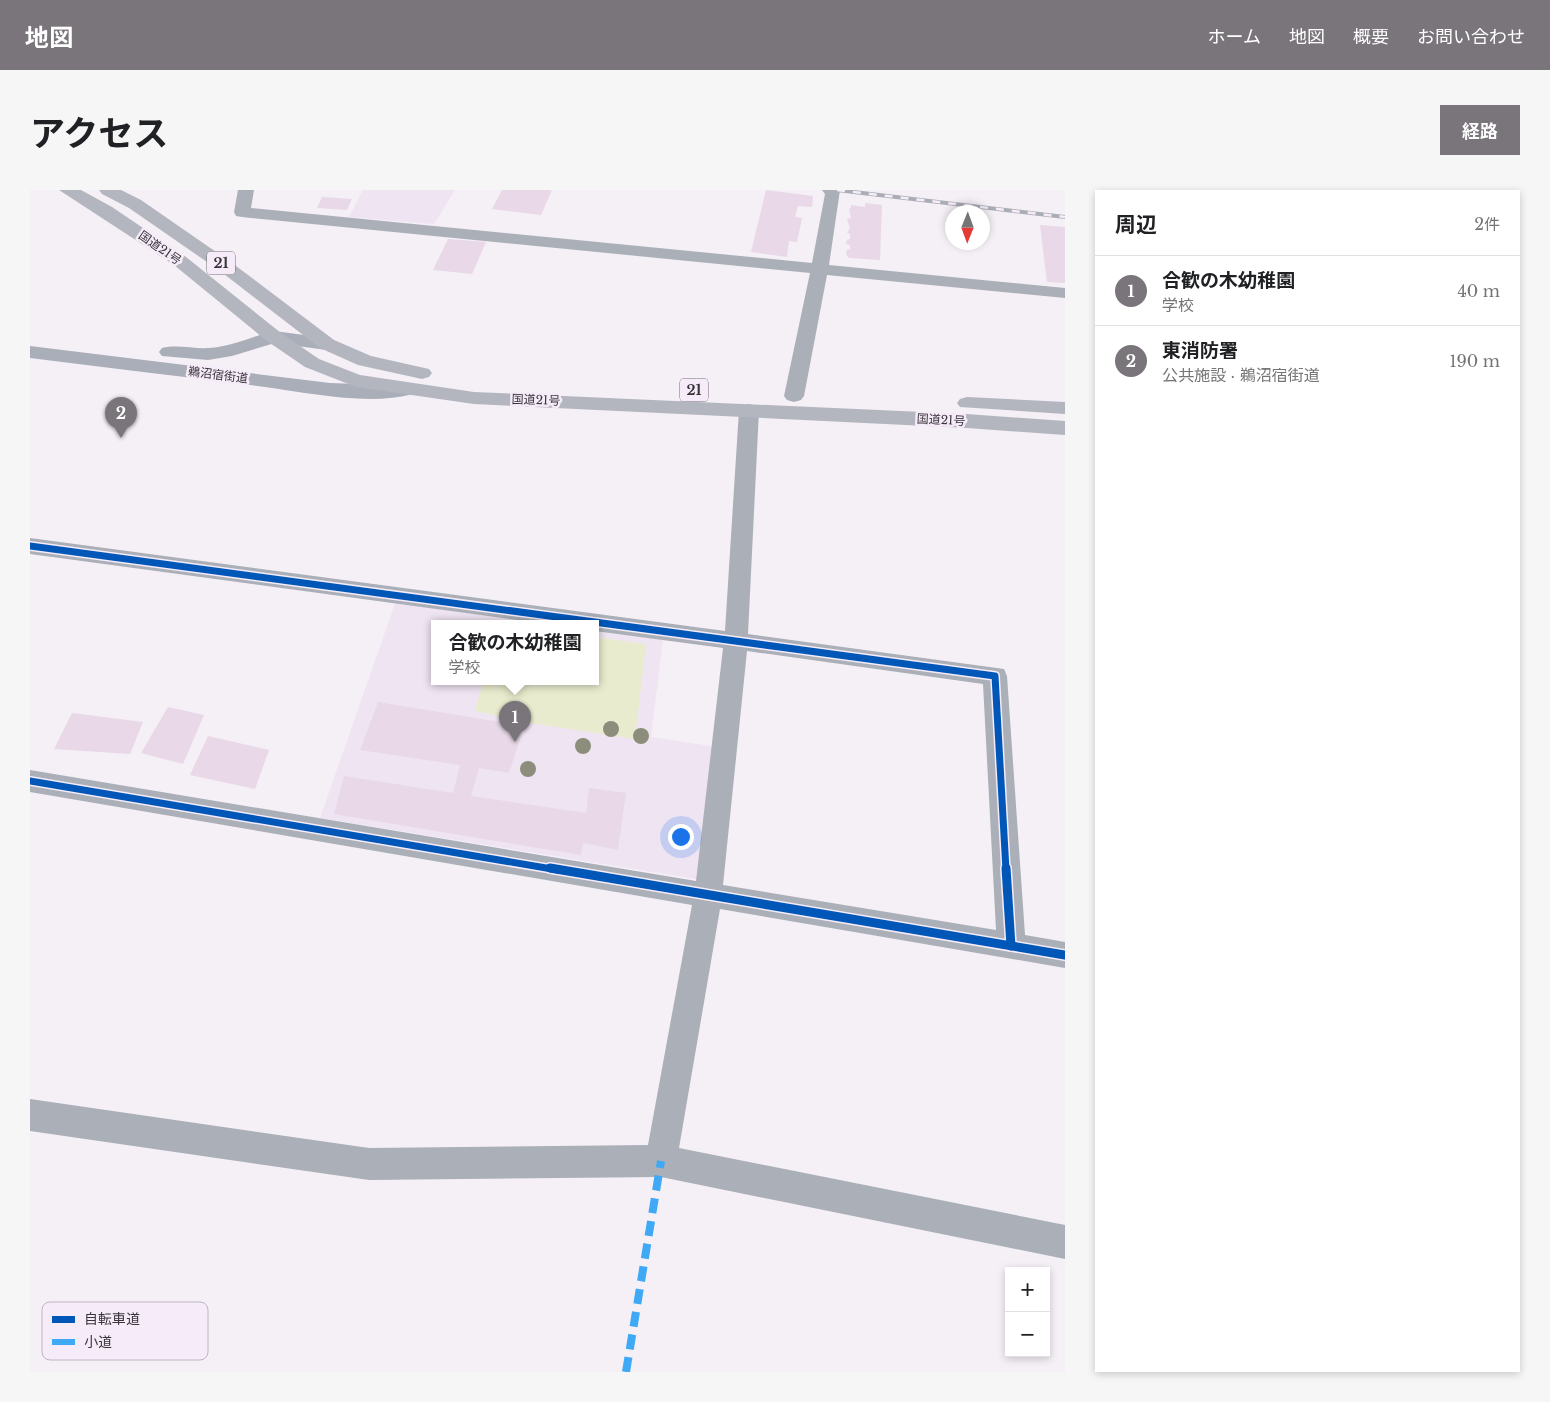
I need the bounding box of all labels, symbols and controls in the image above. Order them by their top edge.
text: 地図 [25,23,73,52]
text: ホーム [1208,26,1261,48]
text: 地図 [1289,26,1325,48]
text: 概要 [1353,26,1389,48]
text: お問い合わせ [1417,26,1525,48]
button: 経路 [1440,105,1520,155]
text: アクセス [30,112,168,155]
north arrow [945,205,990,250]
text: 周辺 [1115,212,1157,238]
text: 2件 [1474,214,1500,234]
street label: 国道21号 [136,227,185,268]
road number: 21 [207,252,235,274]
text: 合歓の木幼稚園 [1162,269,1295,292]
text: 1 [1128,281,1134,301]
text: 40 m [1457,281,1500,301]
text: 学校 [1162,295,1194,315]
text: 東消防署 [1162,339,1238,362]
text: 2 [1126,351,1136,371]
text: 190 m [1449,351,1500,371]
street label: 鵜沼宿街道 [187,363,249,386]
text: 公共施設 · 鵜沼宿街道 [1162,365,1320,385]
road number: 21 [680,378,708,402]
street label: 国道21号 [511,391,561,408]
pin: 2 [105,397,137,438]
street label: 国道21号 [916,411,966,428]
popup [431,620,599,685]
text: 合歓の木幼稚園 [448,631,582,654]
text: 学校 [448,657,481,677]
pin: 1 [499,701,531,742]
your location [668,824,694,850]
map controls [1005,1267,1050,1357]
button: + [1005,1267,1050,1312]
legend [42,1302,208,1360]
text: 自転車道 [84,1310,140,1328]
button: − [1005,1312,1050,1357]
text: 小道 [84,1333,112,1351]

